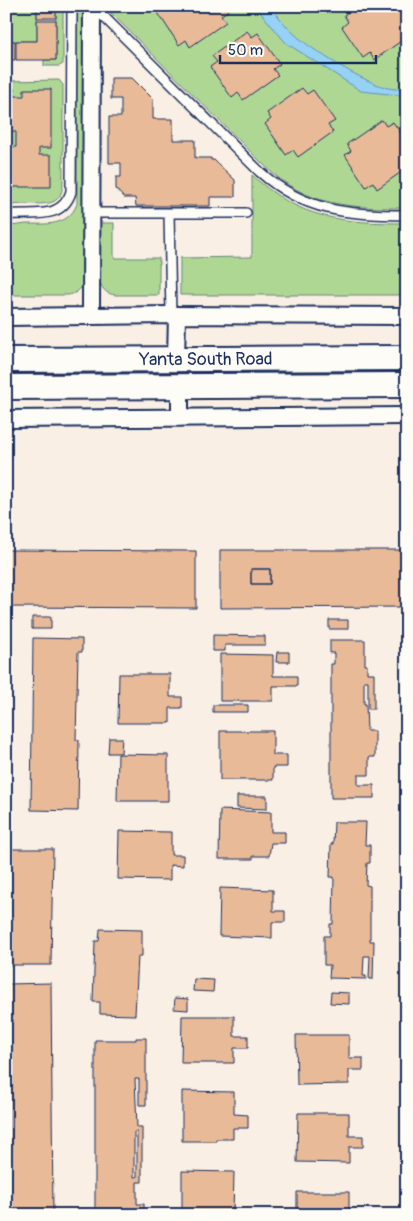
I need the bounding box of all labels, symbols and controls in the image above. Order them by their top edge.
scale bar [220,32,377,64]
text: 50 m [228,41,263,60]
street label: Yanta South Road [138,348,273,371]

